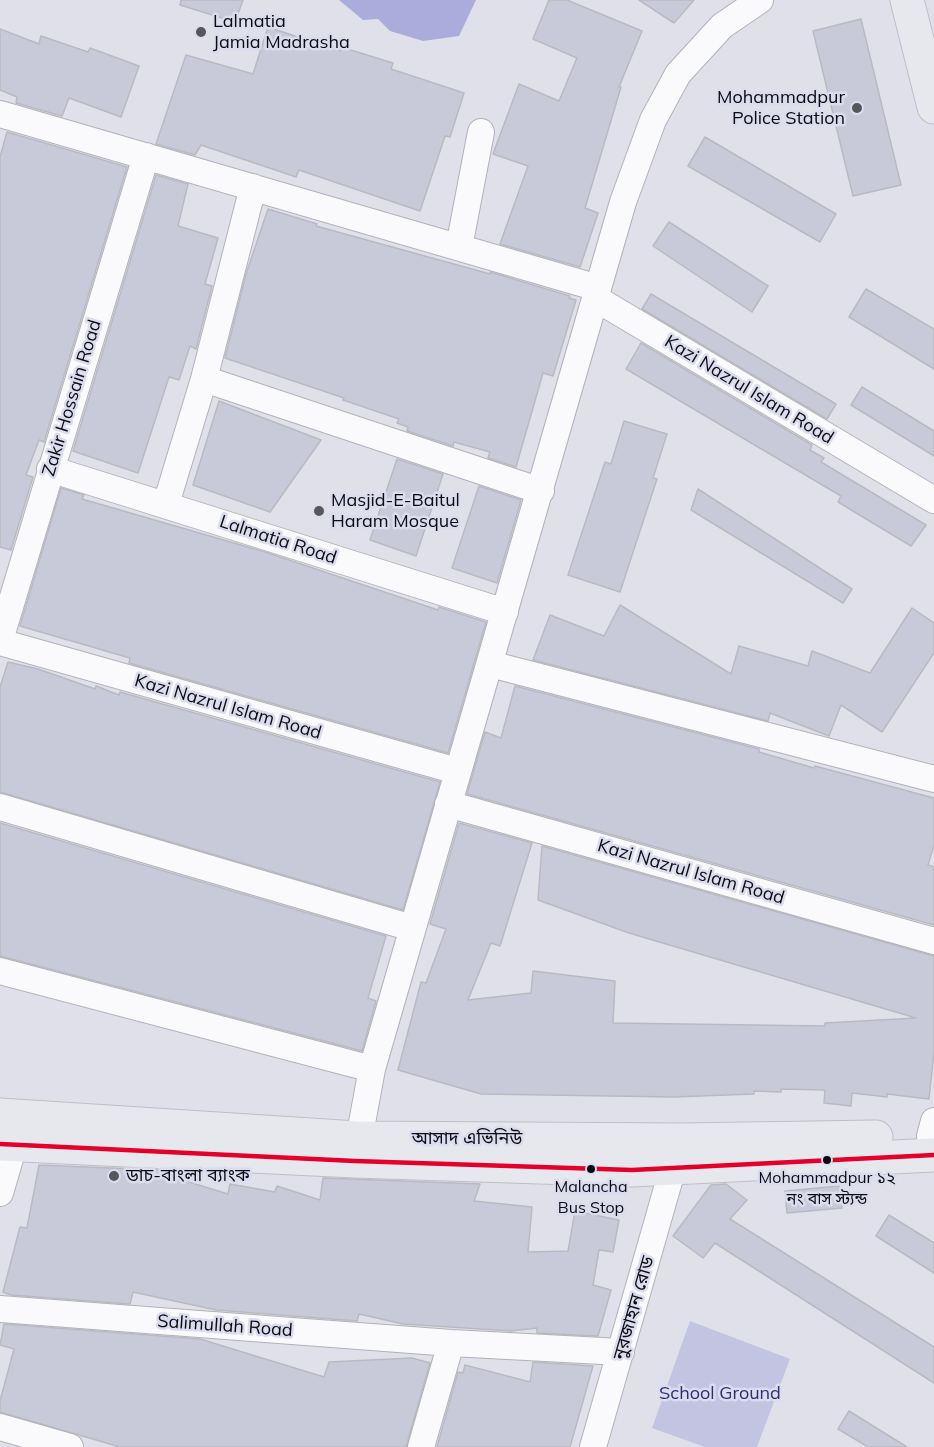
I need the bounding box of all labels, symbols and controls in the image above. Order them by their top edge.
place label: Lalmatia Jamia Madrasha [213,11,350,54]
marker: Lalmatia Jamia Madrasha [194,25,208,39]
place label: Mohammadpur Police Station [717,87,845,130]
marker: Mohammadpur Police Station [850,101,864,115]
street label: Zakir Hossain Road [38,317,106,479]
street label: Kazi Nazrul Islam Road [661,331,837,449]
place label: Masjid-E-Baitul Haram Mosque [331,490,460,532]
marker: Masjid-E-Baitul Haram Mosque [312,504,326,518]
street label: Lalmatia Road [217,511,339,569]
street label: Kazi Nazrul Islam Road [132,670,324,744]
street label: Kazi Nazrul Islam Road [595,835,787,909]
street label: আসাদ এভিনিউ [412,1128,522,1150]
marker: Mohammadpur ১২ নং বাস স্ট্যন্ড [821,1154,833,1166]
marker: Malancha Bus Stop [585,1163,597,1175]
place label: ডাচ-বাংলা ব্যাংক [126,1165,250,1187]
place label: Mohammadpur ১২ নং বাস স্ট্যন্ড [759,1168,895,1206]
marker: ডাচ-বাংলা ব্যাংক [107,1169,121,1183]
place label: Malancha Bus Stop [554,1177,628,1215]
street label: নুরজাহান রোড [609,1254,659,1362]
street label: Salimullah Road [157,1310,293,1342]
park label: School Ground [659,1383,781,1405]

